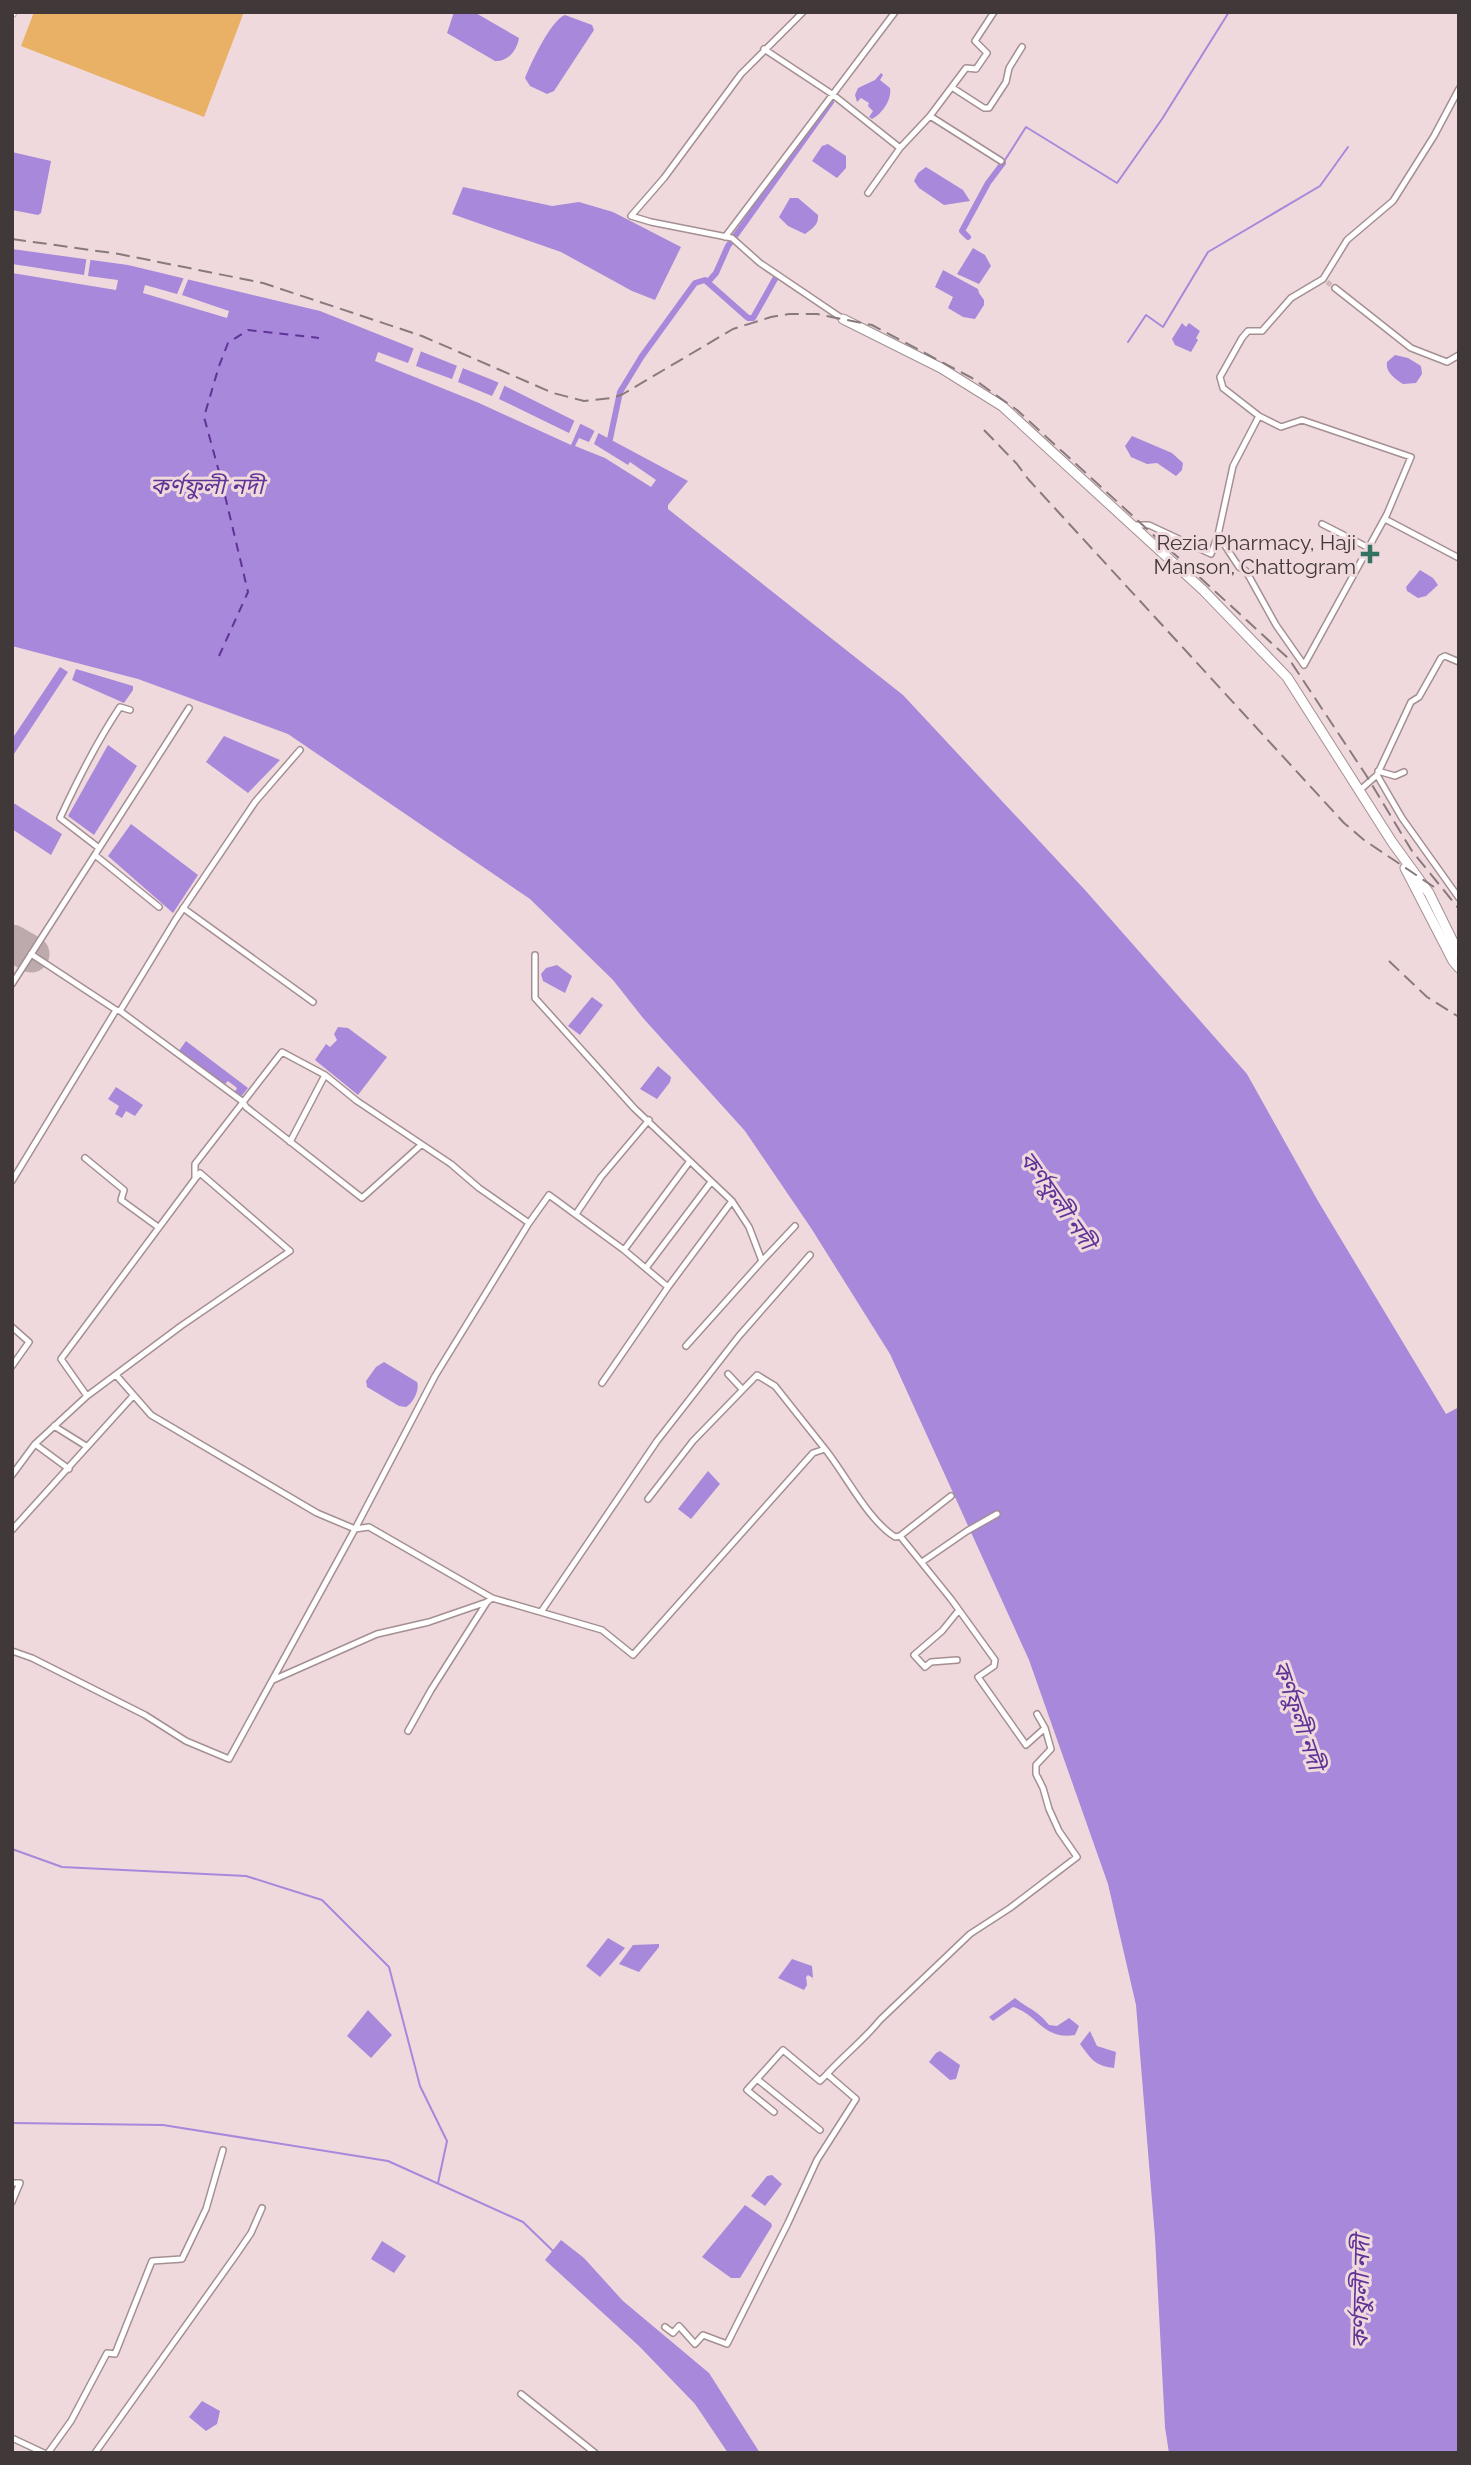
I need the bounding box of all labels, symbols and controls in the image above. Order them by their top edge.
water label: কর্ণফুলী নদী [150,472,268,500]
place label: Rezia Pharmacy, Haji Manson, Chattogram [1154,530,1356,579]
marker: Rezia Pharmacy, Haji Manson, Chattogram [1362,546,1378,562]
water label: কর্ণফুলী নদী [1014,1146,1104,1258]
water label: কর্ণফুলী নদী [1267,1657,1331,1777]
water label: কর্ণফুলী নদী [1346,2231,1376,2349]

